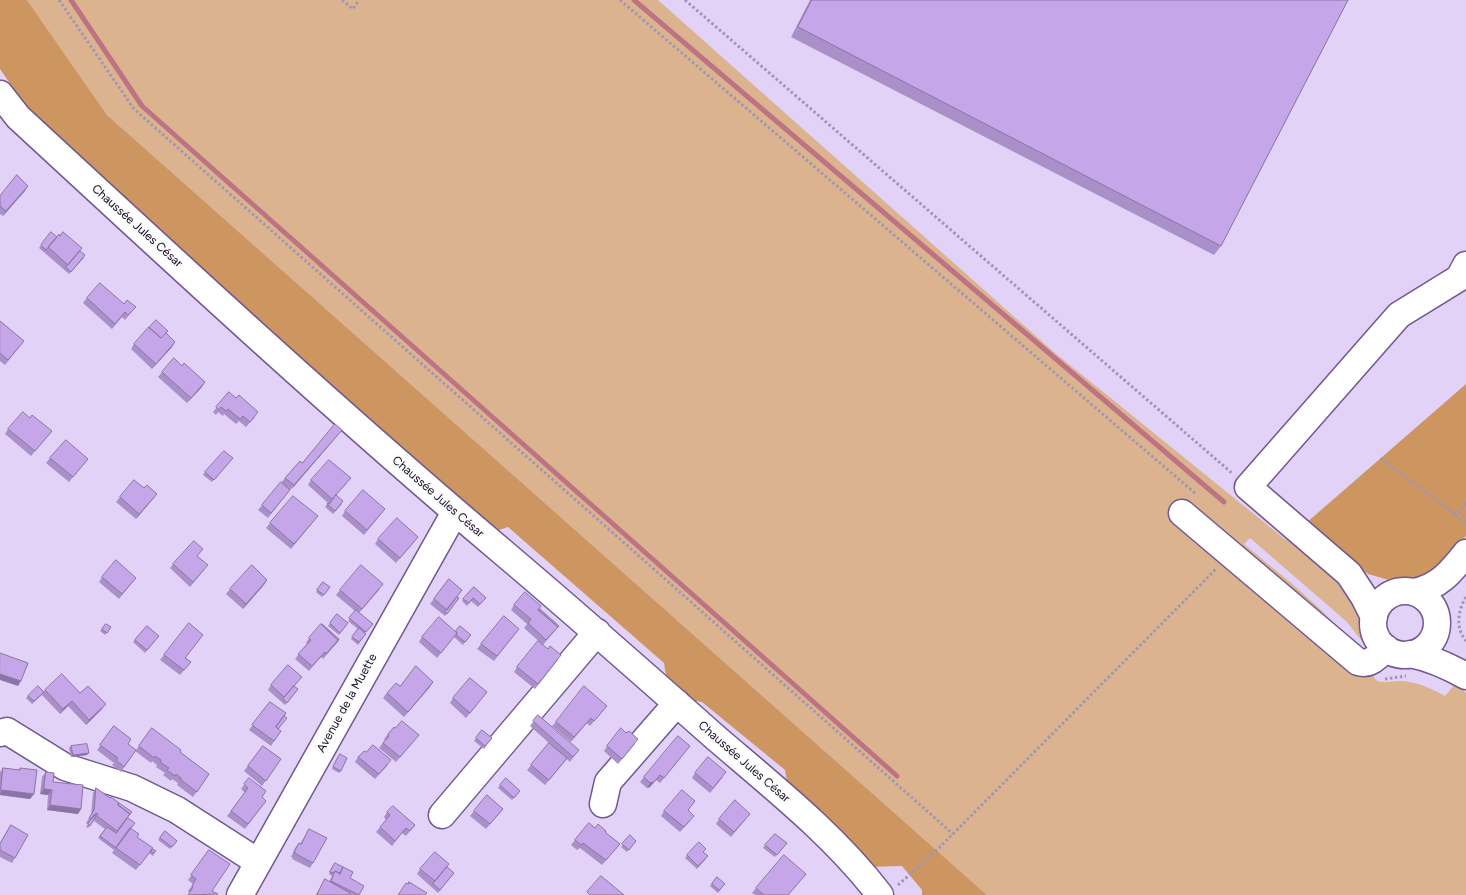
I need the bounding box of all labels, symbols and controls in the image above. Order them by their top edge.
street label: Chaussée Jules César [89,181,185,271]
street label: Chaussée Jules César [389,453,487,541]
street label: Avenue de la Muette [314,651,380,755]
street label: Chaussée Jules César [695,718,793,806]

